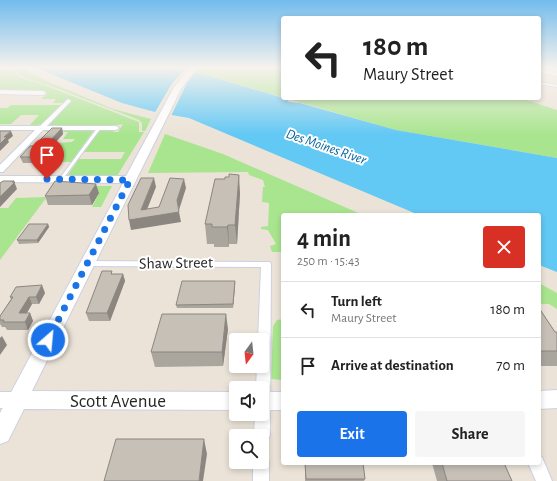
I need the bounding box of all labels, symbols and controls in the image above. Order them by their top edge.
icon: left [297,32,349,84]
text: 180 m [363,33,428,61]
text: Maury Street [363,66,453,84]
water label: Des Moines River [284,127,368,167]
pin [30,138,64,179]
icon: arrive [36,144,58,166]
button: close [483,226,525,268]
text: 4 min [297,227,351,251]
street label: Shaw Street [139,254,213,272]
text: 250 m · 15:43 [297,255,360,268]
text: Turn left [331,294,382,309]
icon: left [297,299,319,321]
text: 180 m [490,302,525,317]
text: Maury Street [331,312,396,325]
position arrow [27,319,69,361]
north arrow [229,333,269,373]
map controls [229,333,269,469]
icon: arrive [297,355,319,377]
text: Arrive at destination [331,358,454,373]
text: 70 m [496,358,525,373]
button: sound [229,381,269,421]
street label: Scott Avenue [70,392,166,411]
button: Exit [297,411,407,457]
button: Share [415,411,525,457]
button: search [229,429,269,469]

